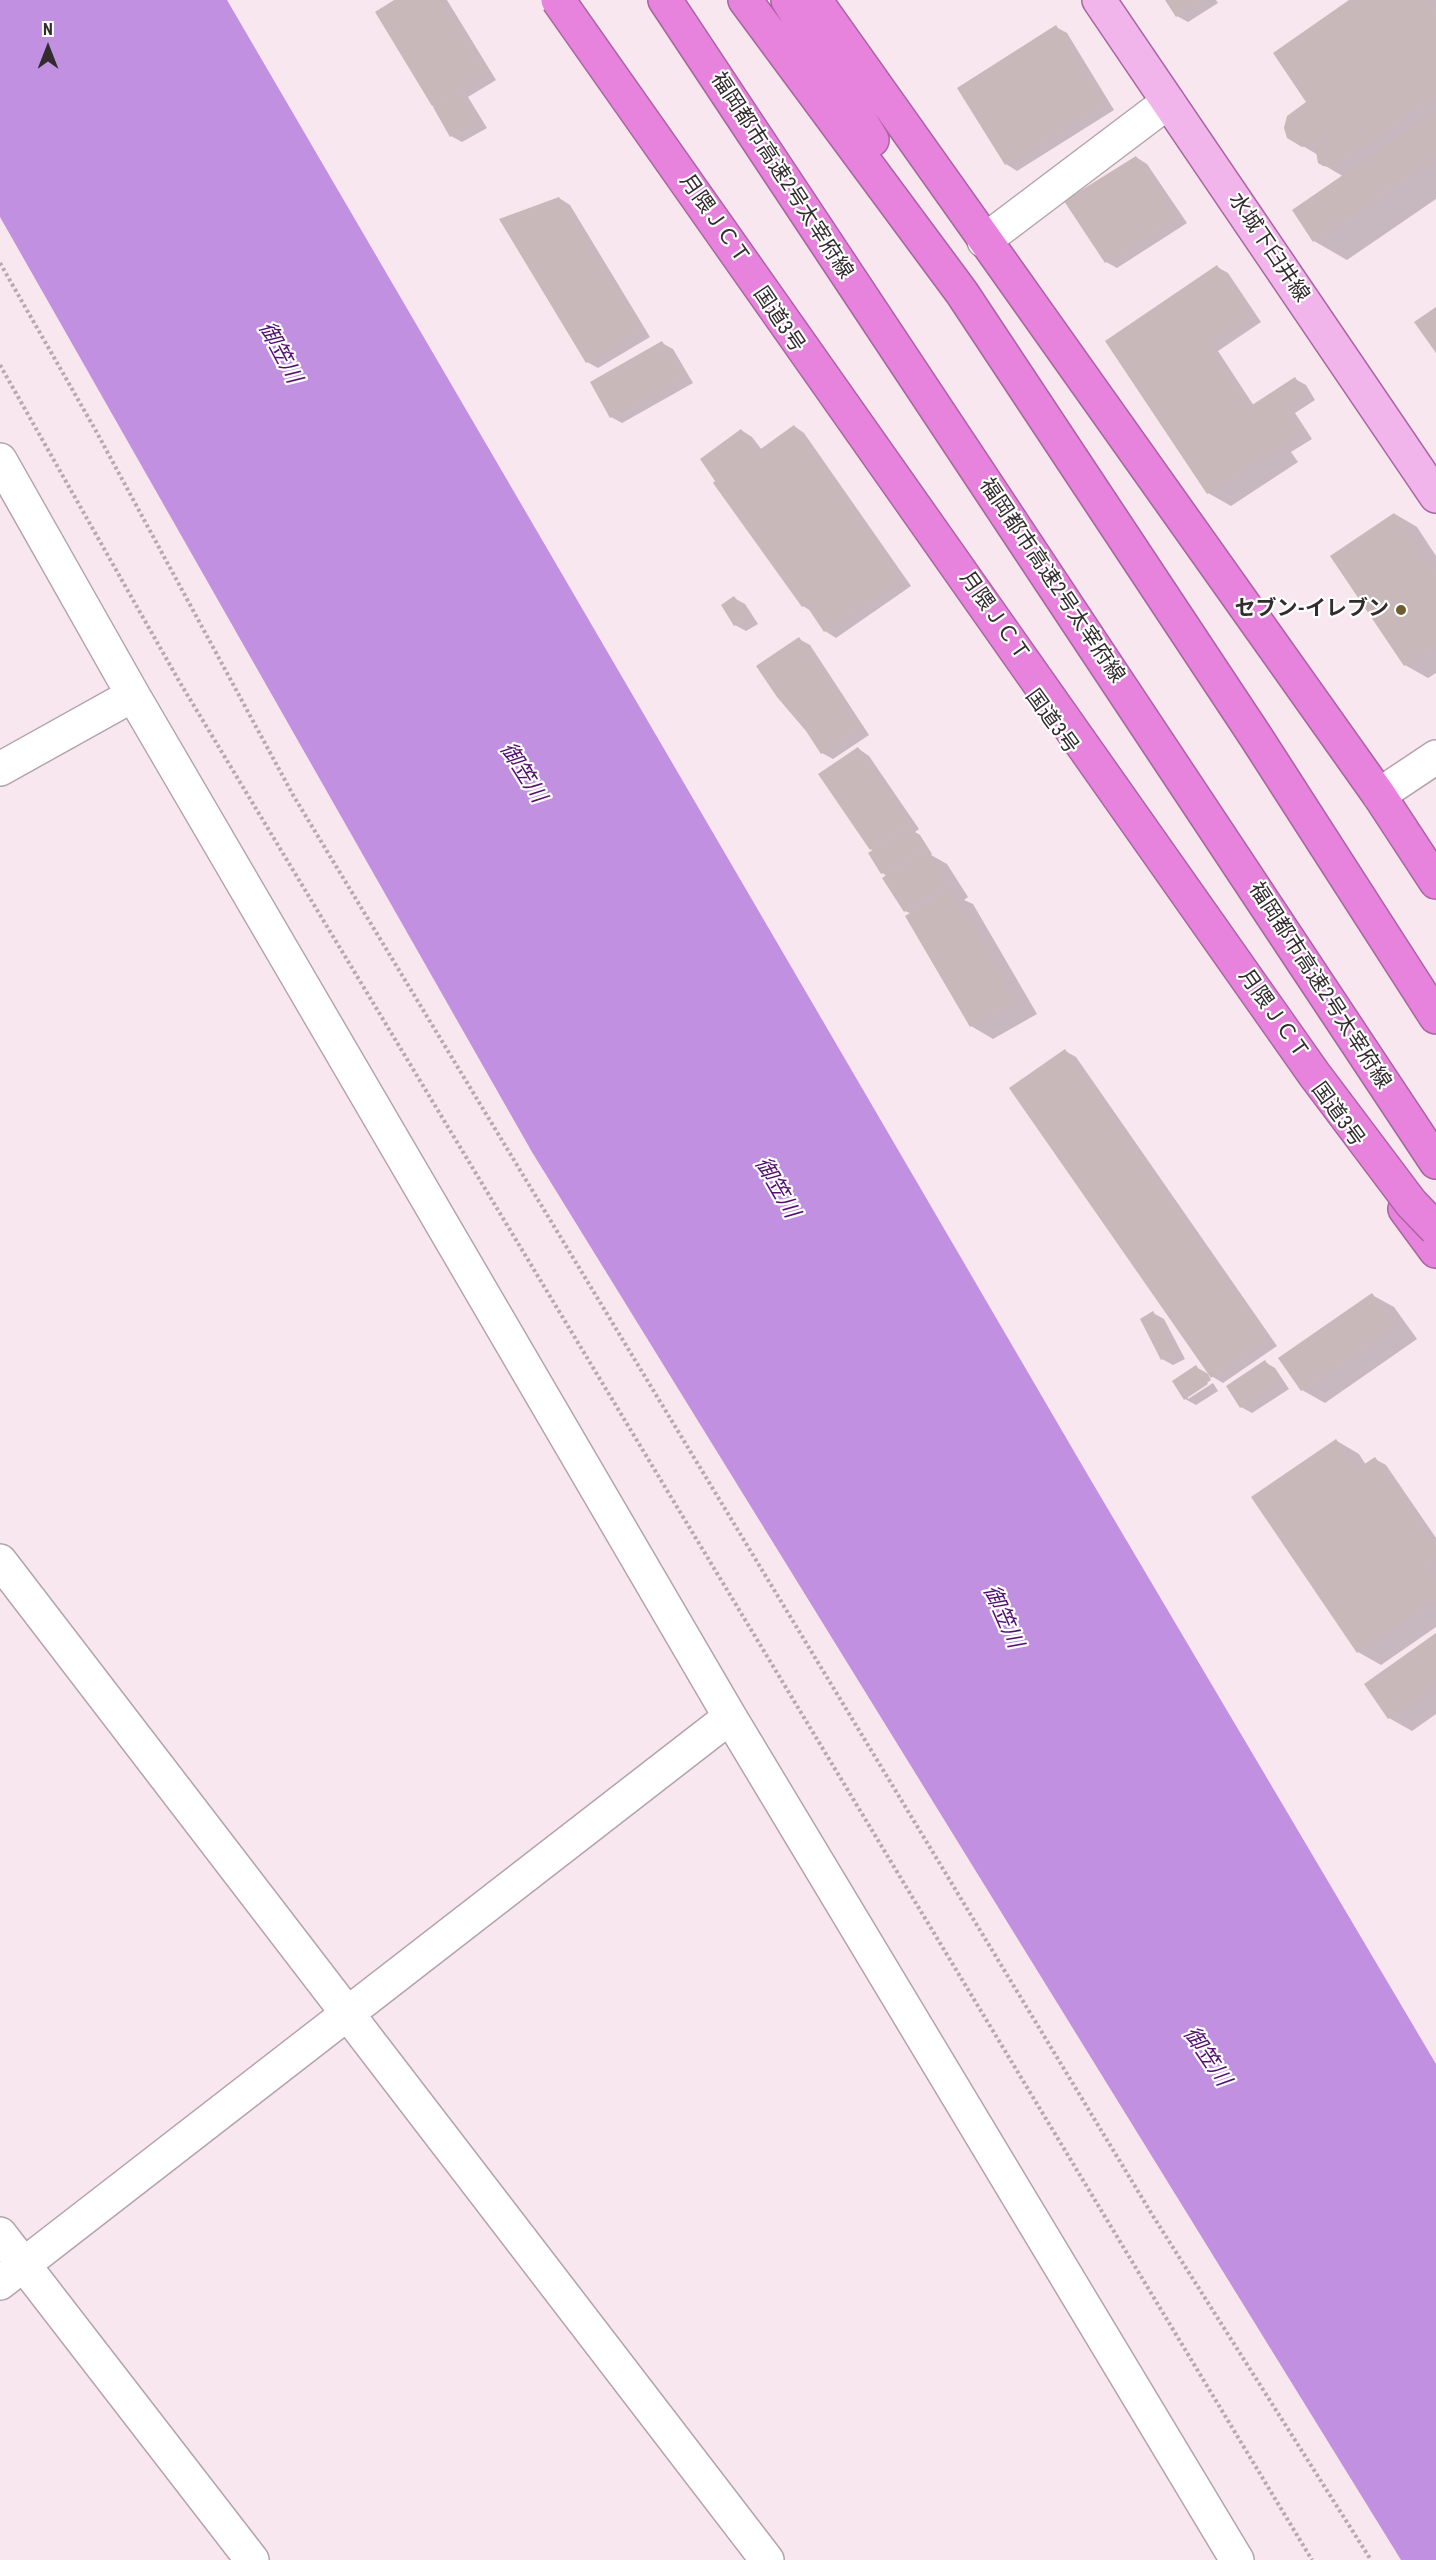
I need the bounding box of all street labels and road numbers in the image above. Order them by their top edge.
street label: 福岡都市高速2号太宰府線 [705,68,857,284]
street label: 月隈ＪＣＴ [674,170,754,270]
street label: 水城下臼井線 [1222,189,1314,307]
street label: 国道3号 [747,283,809,357]
street label: 福岡都市高速2号太宰府線 [973,474,1129,688]
street label: 月隈ＪＣＴ [954,567,1034,667]
street label: 国道3号 [1019,685,1083,759]
street label: 福岡都市高速2号太宰府線 [1243,878,1395,1094]
street label: 月隈ＪＣＴ [1233,965,1313,1065]
street label: 国道3号 [1305,1078,1369,1152]

